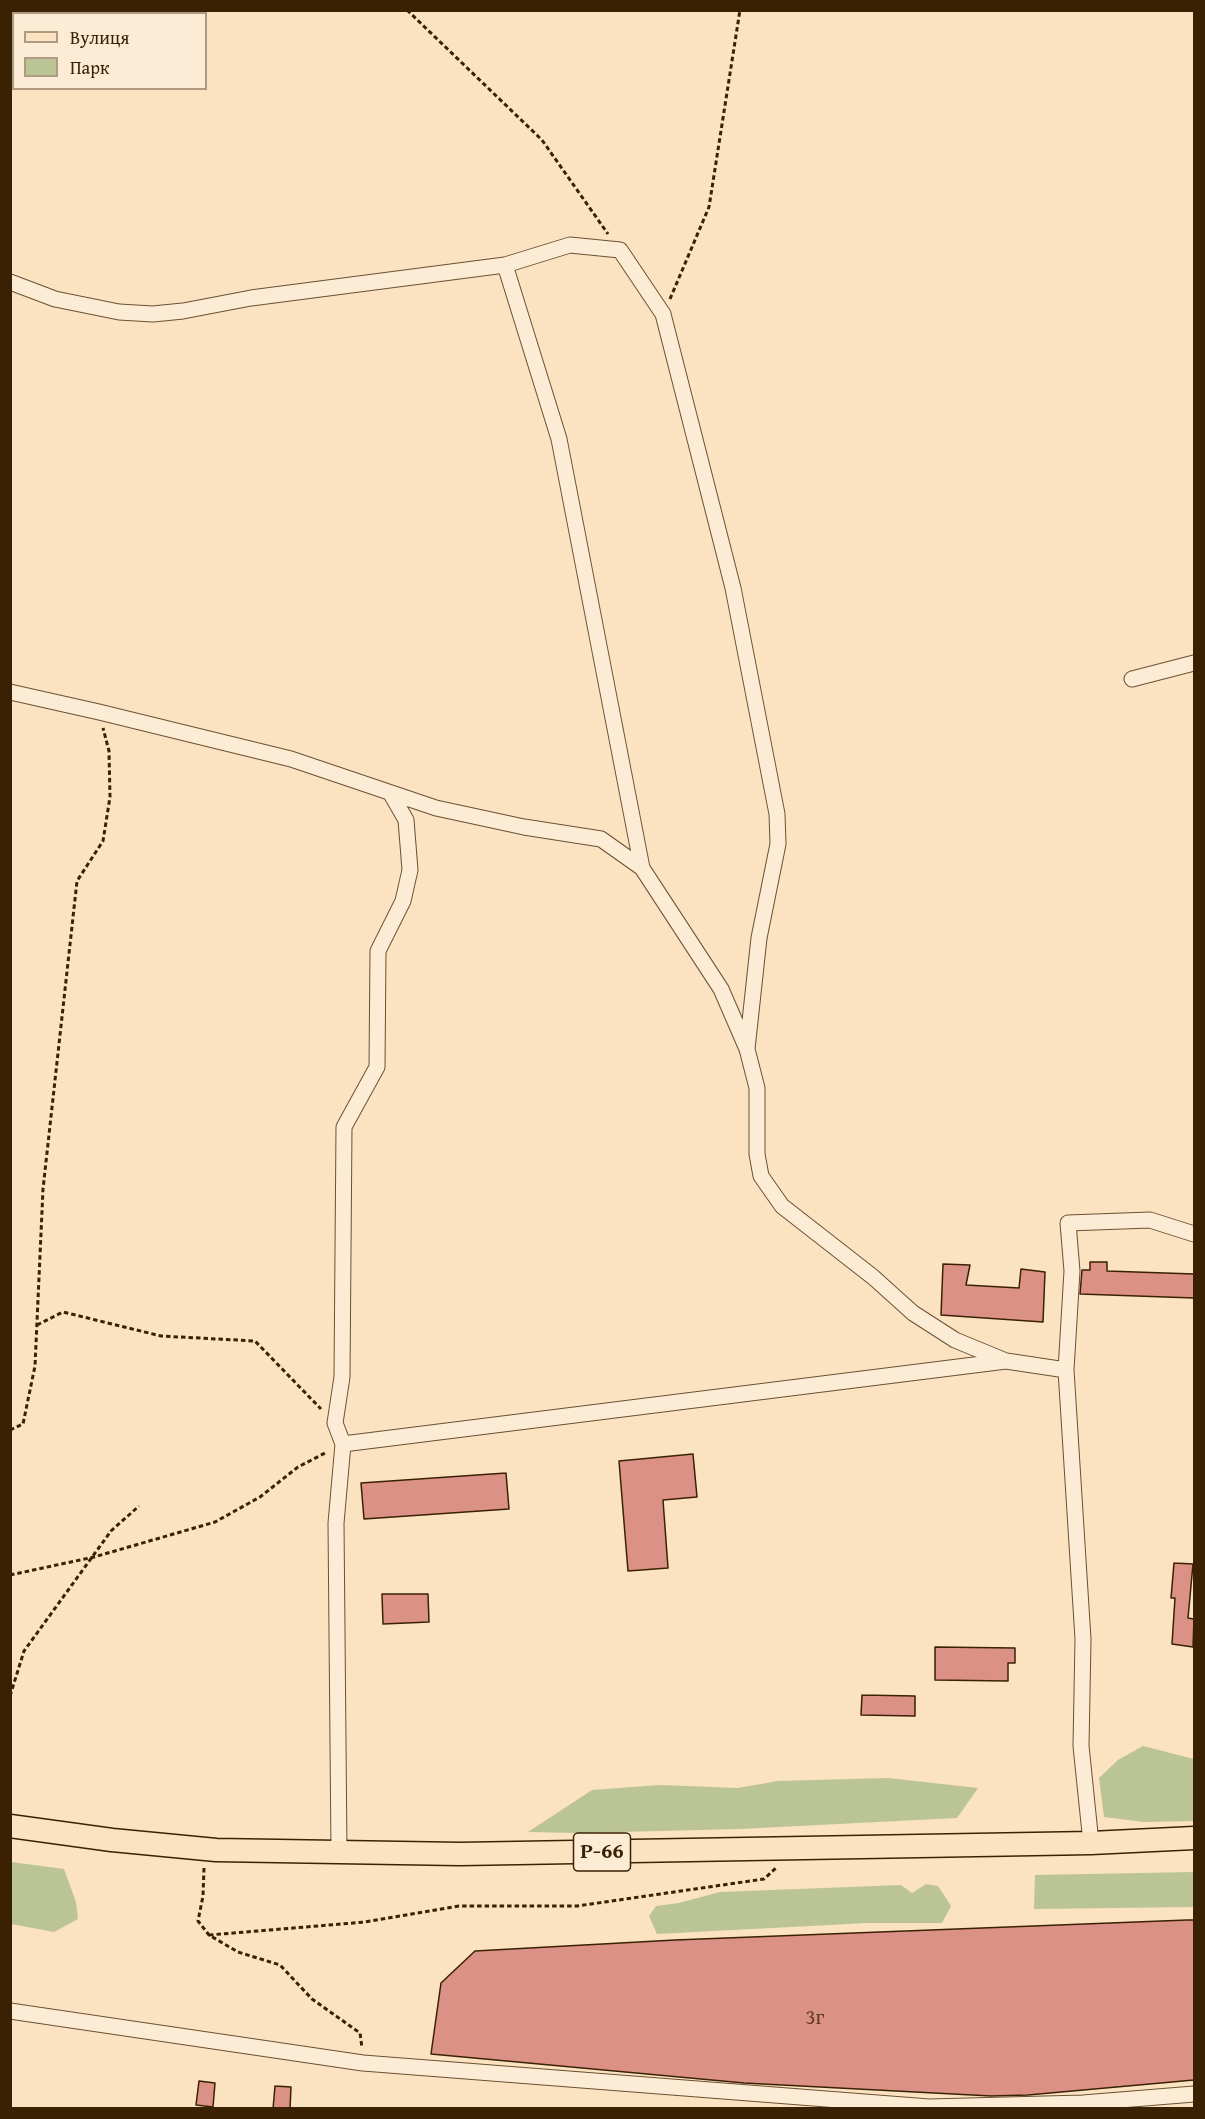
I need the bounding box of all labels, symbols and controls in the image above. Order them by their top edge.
legend [12,12,207,90]
text: Вулиця [70,24,129,51]
text: Парк [70,54,109,81]
road number: Р-66 [574,1833,630,1871]
house number: 3г [806,2006,824,2032]

